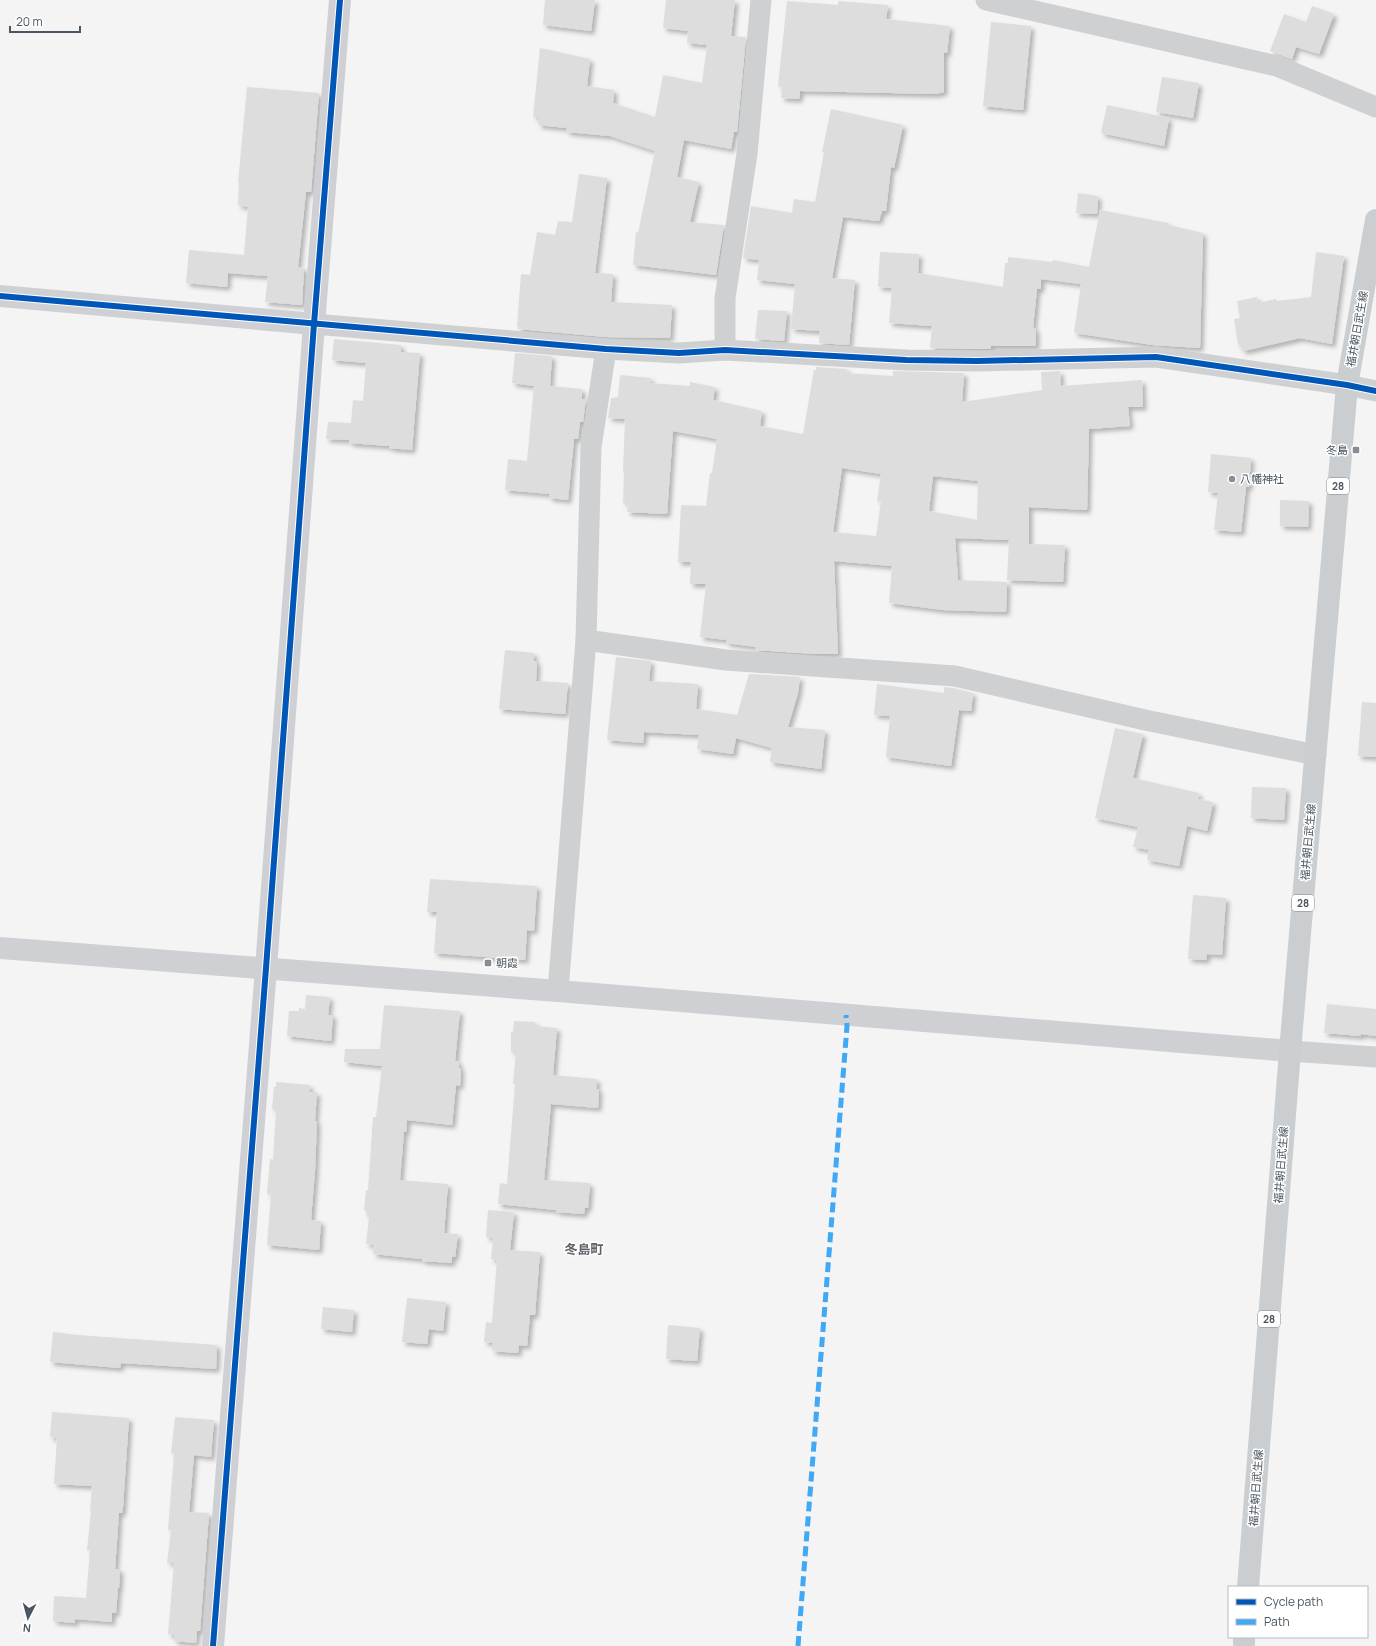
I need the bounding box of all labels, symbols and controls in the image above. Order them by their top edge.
scale bar [10,8,80,34]
text: 20 m [16,13,43,30]
street label: 福井朝日武生線 [1342,290,1371,368]
place label: 冬島 [1326,442,1348,457]
marker: 冬島 [1351,445,1361,455]
place label: 八幡神社 [1240,471,1284,486]
marker: 八幡神社 [1227,474,1237,484]
road number: 28 [1327,478,1349,494]
street label: 福井朝日武生線 [1297,803,1318,881]
road number: 28 [1292,895,1314,911]
place label: 朝霞 [496,955,518,970]
marker: 朝霞 [483,958,493,968]
street label: 福井朝日武生線 [1270,1126,1291,1204]
district label: 冬島町 [564,1240,604,1258]
road number: 28 [1258,1311,1280,1327]
street label: 福井朝日武生線 [1245,1449,1266,1527]
legend [1228,1586,1368,1638]
text: Cycle path [1264,1593,1323,1610]
north arrow [8,1598,48,1638]
text: Path [1264,1613,1290,1630]
text: N [22,1621,32,1636]

